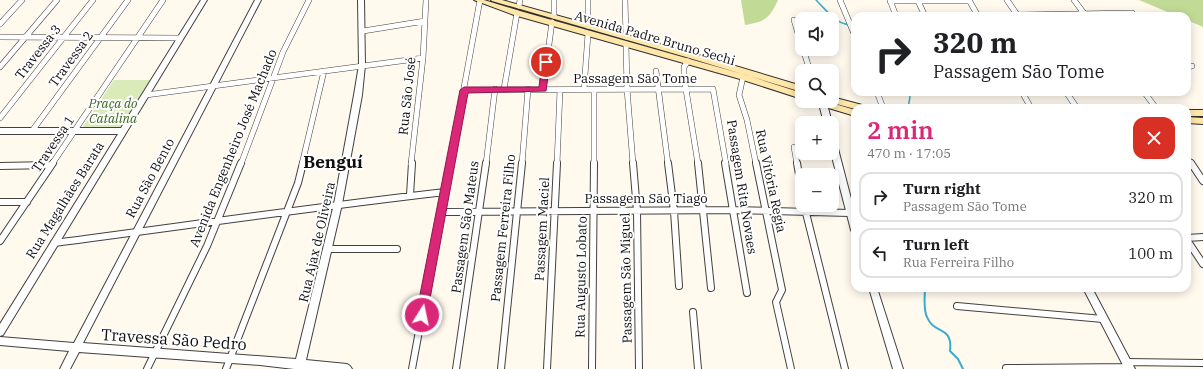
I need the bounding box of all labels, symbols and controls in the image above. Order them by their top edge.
street label: Avenida Padre Bruno Sechi [573,7,737,69]
map controls [795,12,839,212]
button: sound [795,12,839,56]
street label: Travessa 3 [11,21,65,83]
text: 320 m [933,24,1017,61]
street label: Travessa 2 [45,28,97,90]
icon: right [867,28,919,80]
pin [529,45,563,79]
street label: Avenida Engenheiro José Machado [185,47,281,249]
icon: arrive [535,51,557,73]
street label: Rua São José [394,56,420,136]
text: Passagem São Tome [933,60,1104,83]
button: search [795,64,839,108]
street label: Passagem São Tome [573,70,697,87]
park label: Praça do Catalina [87,95,138,127]
street label: Travessa 1 [28,112,78,176]
text: 2 min [867,114,934,146]
button: + [795,116,839,160]
button: close [1133,117,1175,159]
street label: Passagem Rita Novaes [723,118,761,256]
street label: Rua Vitória Regia [752,128,790,234]
street label: Rua São Bento [122,135,178,221]
street label: Rua Magalhães Barata [22,138,108,262]
text: 470 m · 17:05 [867,145,951,162]
district label: Benguí [303,151,363,173]
street label: Passagem Ferreira Filho [487,153,519,303]
street label: Passagem São Mateus [447,160,483,294]
button: − [795,168,839,212]
street label: Passagem Maciel [531,176,553,281]
text: Turn right [903,179,981,198]
street label: Rua Ajax de Oliveira [295,180,339,304]
icon: right [869,186,891,208]
text: 320 m [1128,188,1173,207]
street label: Passagem São Tiago [584,190,708,207]
text: Passagem São Tome [903,198,1027,215]
street label: Passagem São Miguel [616,212,636,343]
street label: Rua Augusto Lobato [571,216,591,338]
text: Turn left [903,235,969,254]
icon: left [869,242,891,264]
text: 100 m [1128,244,1173,263]
text: Rua Ferreira Filho [903,254,1014,271]
position arrow [401,294,443,336]
street label: Travessa São Pedro [101,324,247,354]

